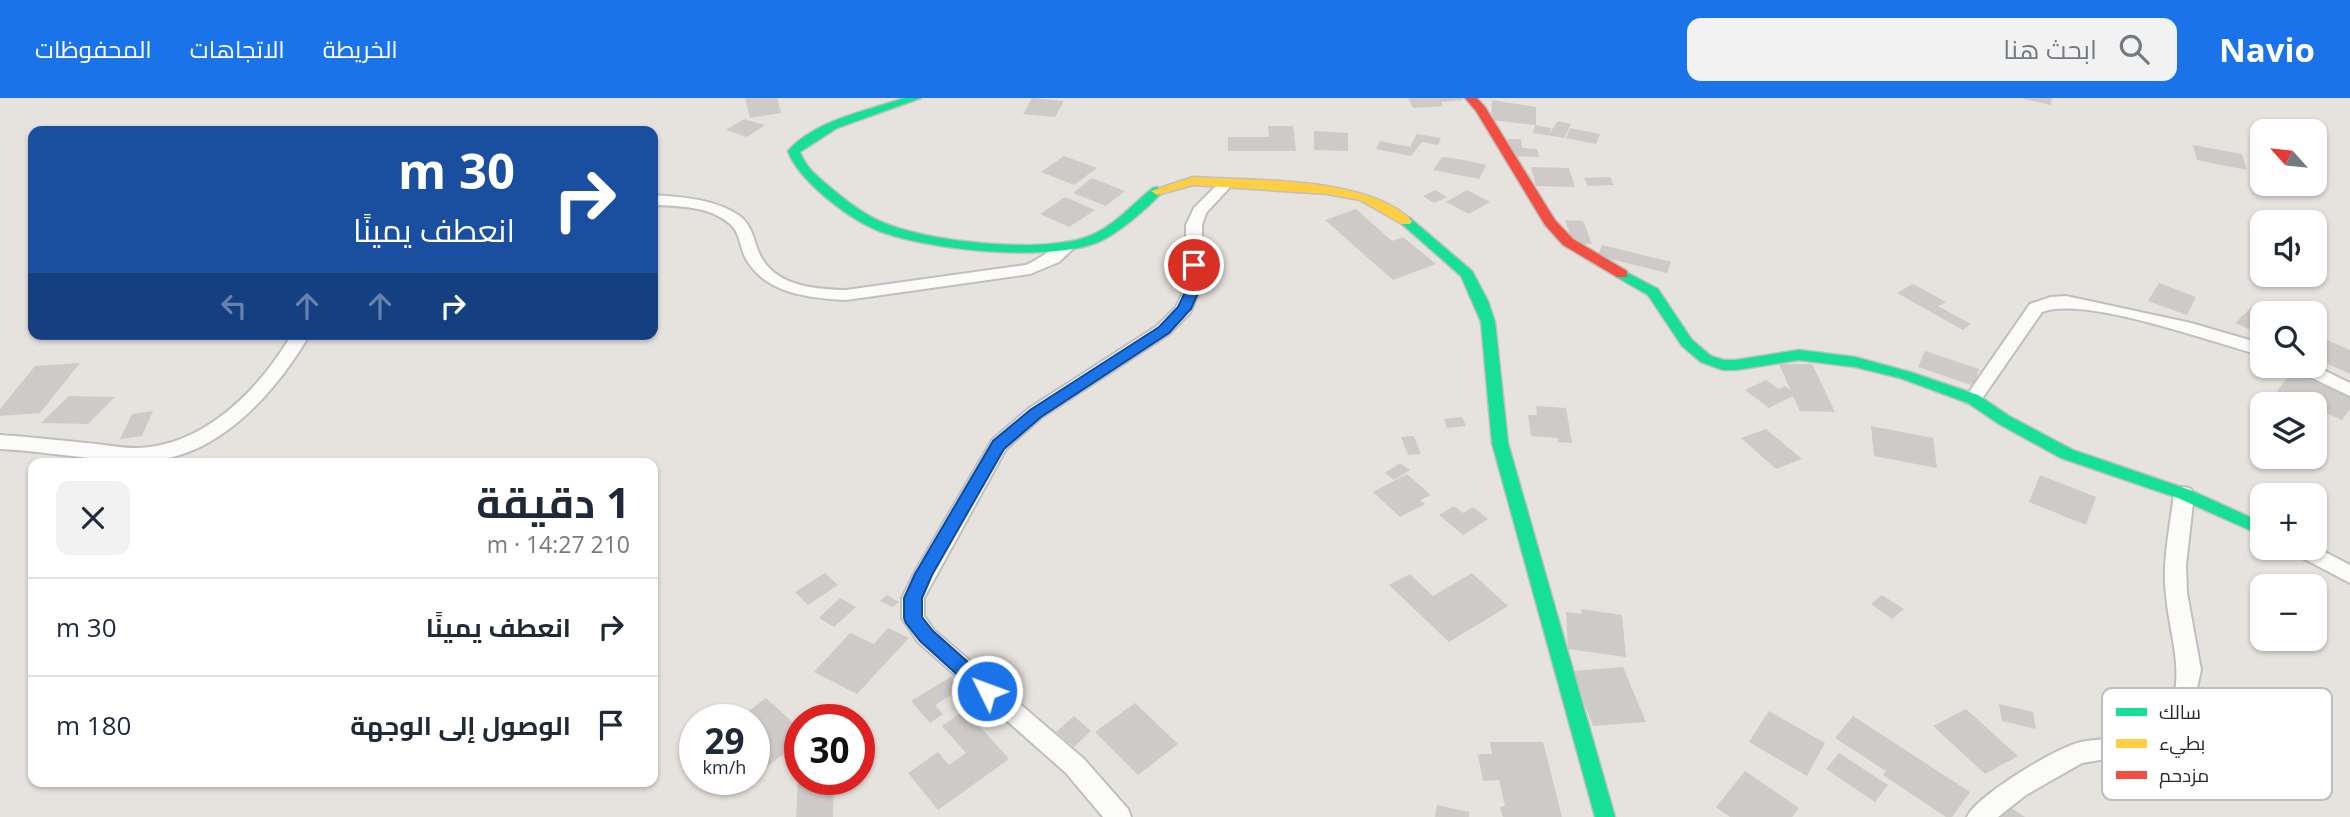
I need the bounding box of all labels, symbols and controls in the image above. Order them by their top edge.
search box [1687,18,2177,81]
text: Navio [2219,27,2315,72]
icon: search [2115,30,2153,68]
text: ابحث هنا [2003,31,2097,67]
text: المحفوظات [35,32,152,65]
text: الاتجاهات [190,32,285,65]
text: الخريطة [323,32,398,65]
north arrow [2250,119,2328,196]
map controls [2250,119,2327,651]
text: 30 m [398,137,515,203]
icon: right [539,154,630,245]
text: انعطف يمينًا [353,208,515,251]
button: sound [2250,210,2327,287]
pin [1164,235,1224,295]
icon: arrive [1175,246,1213,284]
icon: left [215,287,253,325]
icon: ahead [288,287,326,325]
icon: ahead [361,287,399,325]
icon: right [434,287,472,325]
button: search [2250,301,2327,378]
button: layers [2250,392,2327,469]
text: 1 دقيقة [476,473,630,530]
button: close [56,481,130,555]
button: + [2250,483,2327,560]
text: 210 m · 14:27 [487,528,630,560]
button: − [2250,574,2327,651]
icon: right [592,608,630,646]
text: 30 m [56,609,117,645]
text: انعطف يمينًا [426,609,571,645]
position arrow [950,654,1024,728]
legend [2102,688,2332,800]
text: سالك [2159,699,2201,725]
speed limit sign: 30 [784,704,875,795]
icon: arrive [592,706,630,744]
text: 180 m [56,707,131,743]
text: الوصول إلى الوجهة [350,707,571,743]
text: 29 [704,717,745,764]
text: بطيء [2159,730,2205,758]
text: km/h [703,755,746,779]
text: مزدحم [2159,762,2209,789]

